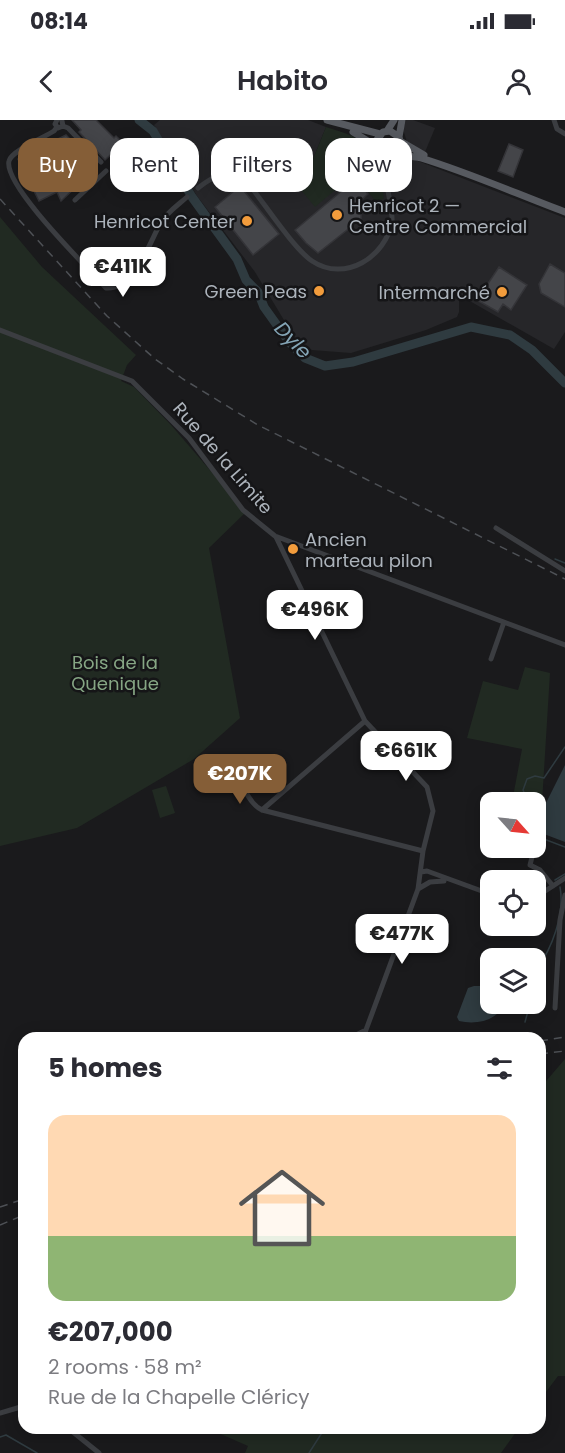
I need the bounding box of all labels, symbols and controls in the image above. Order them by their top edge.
text: 08:14 [30,6,88,37]
text: Habito [237,62,328,99]
icon: back [30,65,63,98]
icon: person [502,65,535,98]
chip: Buy [18,138,98,192]
chip: Rent [110,138,199,192]
chip: Filters [211,138,313,192]
chip: New [325,138,412,192]
place label: Henricot 2 — Centre Commercial [349,193,527,239]
marker: Henricot 2 — Centre Commercial [330,208,344,222]
place label: Henricot Center [94,209,235,234]
marker: Henricot Center [240,214,254,228]
pin: €411K [81,247,165,298]
text: €411K [94,252,152,280]
place label: Green Peas [204,279,307,304]
place label: Intermarché [379,280,490,305]
marker: Green Peas [312,284,326,298]
marker: Intermarché [495,285,509,299]
water label: Dyle [268,315,318,365]
street label: Rue de la Limite [167,397,279,519]
place label: Ancien marteau pilon [305,527,433,573]
marker: Ancien marteau pilon [286,542,300,556]
pin: €496K [273,590,357,641]
text: €496K [281,595,349,623]
park label: Bois de la Quenique [71,650,159,696]
pin: €661K [364,731,448,782]
text: €661K [375,736,437,764]
pin: €207K [198,754,282,805]
text: €207K [207,759,273,787]
north arrow [480,792,546,858]
map controls [480,792,546,1014]
button: locate [480,870,546,936]
pin: €477K [360,914,444,965]
text: €477K [370,919,434,947]
button: layers [480,948,546,1014]
text: 5 homes [48,1050,163,1086]
icon: filters [483,1052,516,1085]
icon: home [228,1154,336,1262]
text: €207,000 [48,1314,173,1350]
text: 2 rooms · 58 m² [48,1353,202,1381]
text: Rue de la Chapelle Cléricy [48,1383,310,1411]

